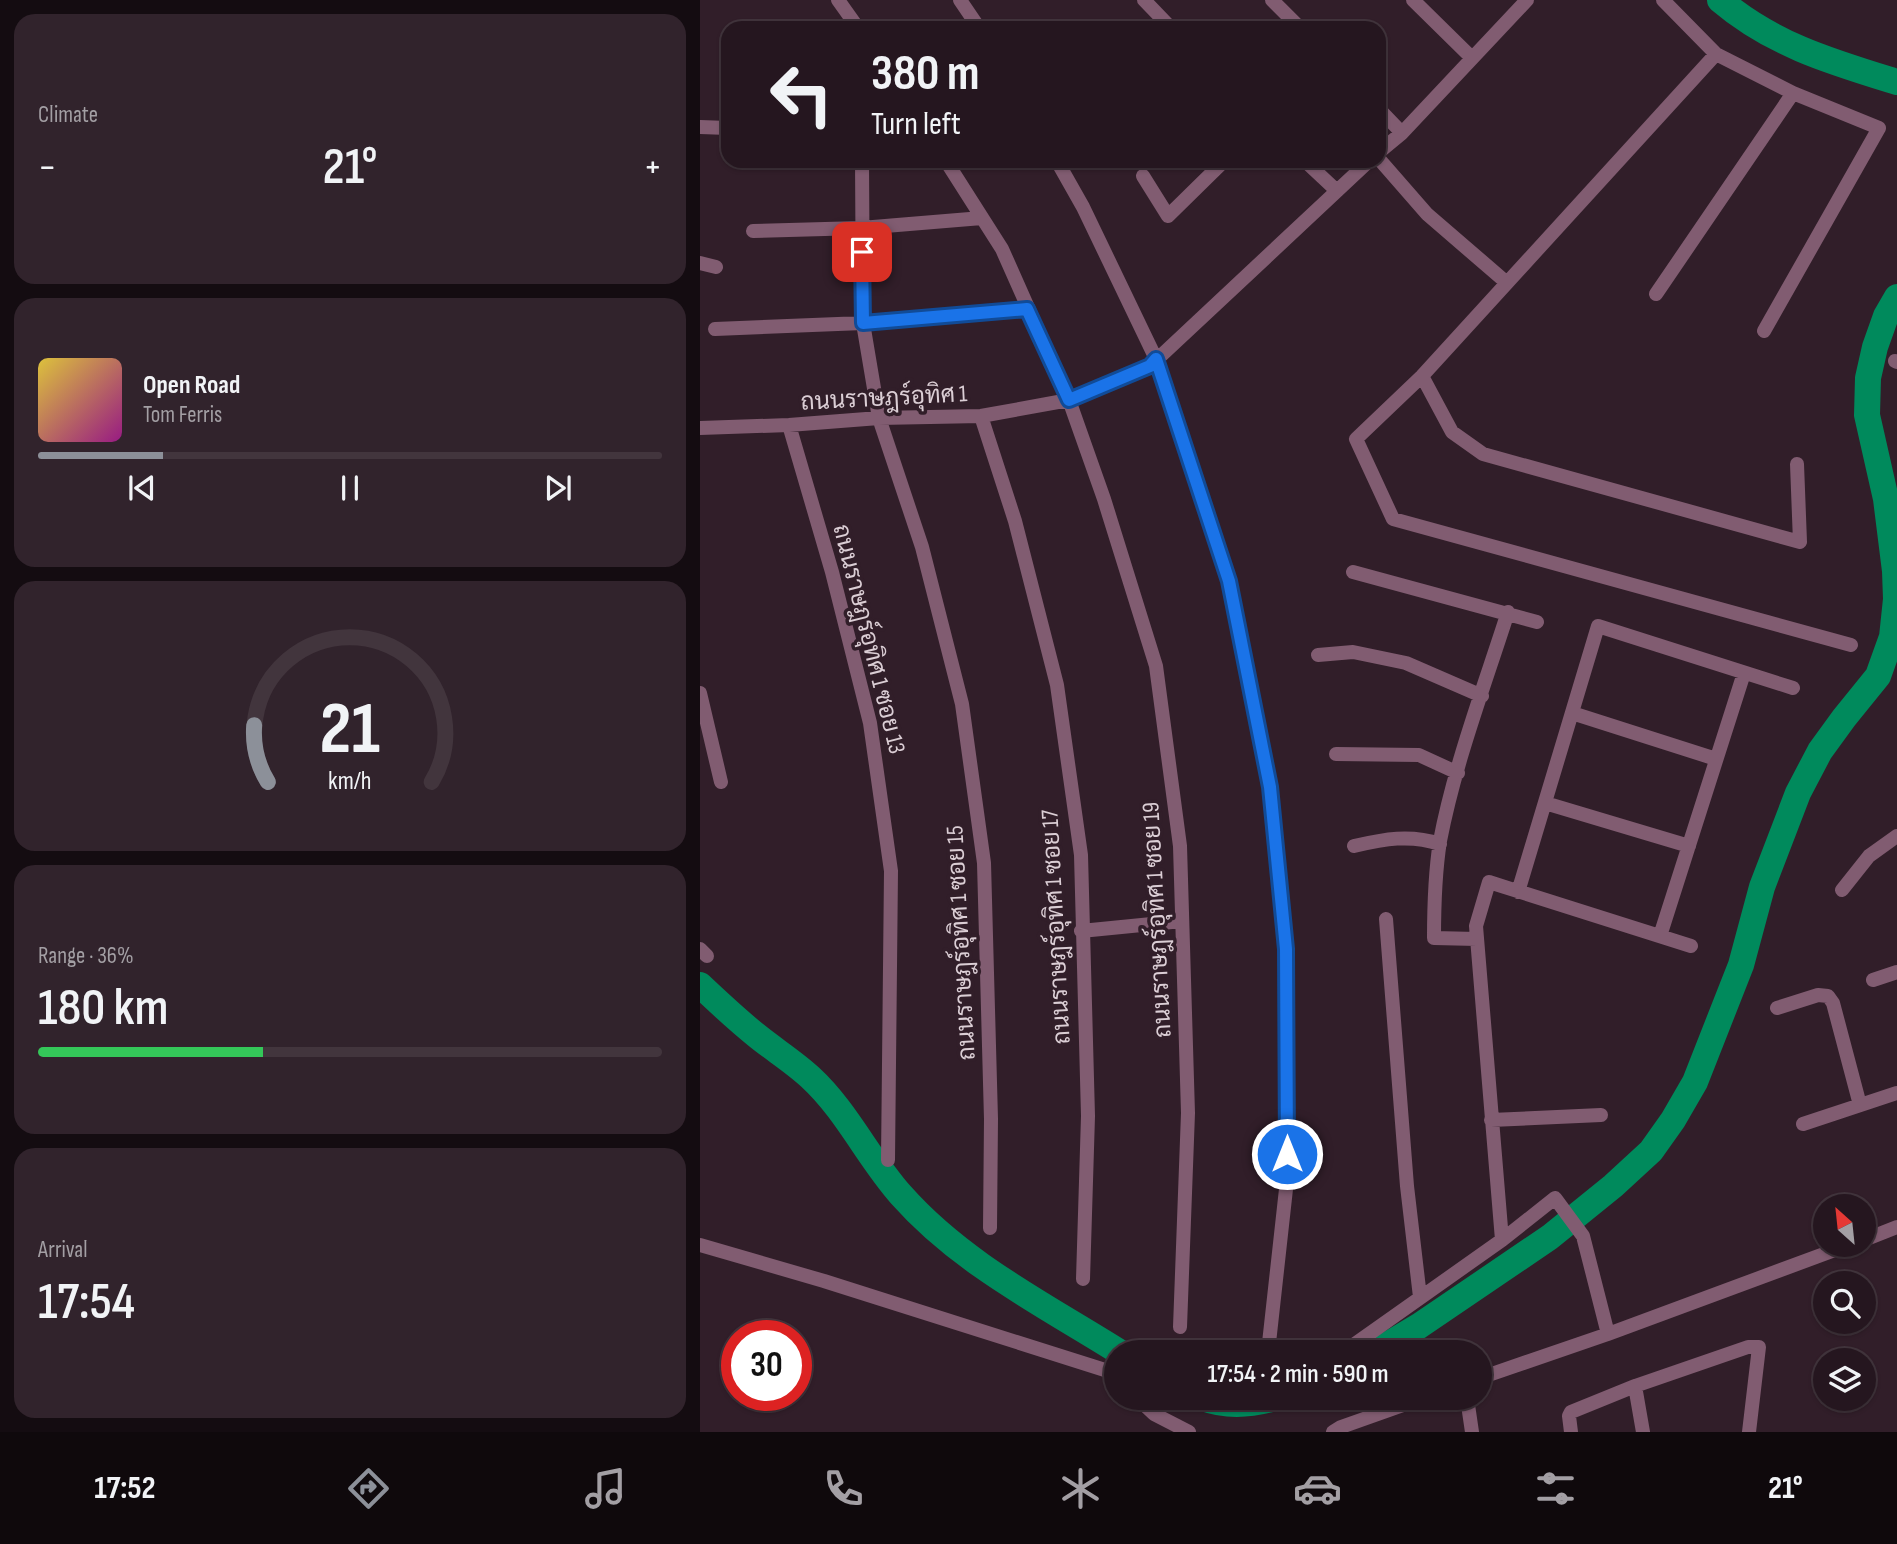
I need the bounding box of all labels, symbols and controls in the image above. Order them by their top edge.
text: 380 m [871,45,980,104]
icon: left [756,49,847,140]
text: Climate [38,101,98,129]
text: Turn left [871,105,961,144]
text: 21° [323,136,377,199]
text: − [38,145,57,190]
text: + [643,145,662,190]
pin [832,222,892,282]
icon: arrive [843,233,881,271]
text: Open Road [143,370,240,401]
street label: ถนนราษฎร์อุทิศ 1 [800,377,969,418]
text: Tom Ferris [143,401,222,429]
icon: previous [123,469,161,507]
icon: pause [331,469,369,507]
icon: next [539,469,577,507]
street label: ถนนราษฎร์อุทิศ 1 ซอย 13 [825,521,914,757]
text: 21 [320,686,380,774]
text: km/h [328,766,372,797]
street label: ถนนราษฎร์อุทิศ 1 ซอย 19 [1134,801,1179,1039]
street label: ถนนราษฎร์อุทิศ 1 ซอย 17 [1033,808,1078,1045]
street label: ถนนราษฎร์อุทิศ 1 ซอย 15 [938,825,983,1061]
text: Range · 36% [38,942,134,970]
text: 180 km [38,977,169,1040]
position arrow [1250,1117,1324,1191]
north arrow [1813,1194,1876,1256]
map controls [1813,1194,1876,1411]
text: Arrival [38,1236,87,1264]
text: 17:54 [38,1271,135,1334]
button: search [1813,1271,1876,1334]
speed limit sign: 30 [721,1320,812,1411]
button: layers [1813,1348,1876,1411]
text: 17:54 · 2 min · 590 m [1207,1359,1389,1390]
icon: directions [344,1464,393,1513]
icon: music [581,1464,630,1513]
icon: phone [819,1464,868,1513]
icon: climate [1056,1464,1105,1513]
icon: car [1293,1464,1342,1513]
icon: filters [1531,1464,1580,1513]
text: 17:52 [94,1469,156,1508]
text: 21° [1768,1469,1803,1508]

